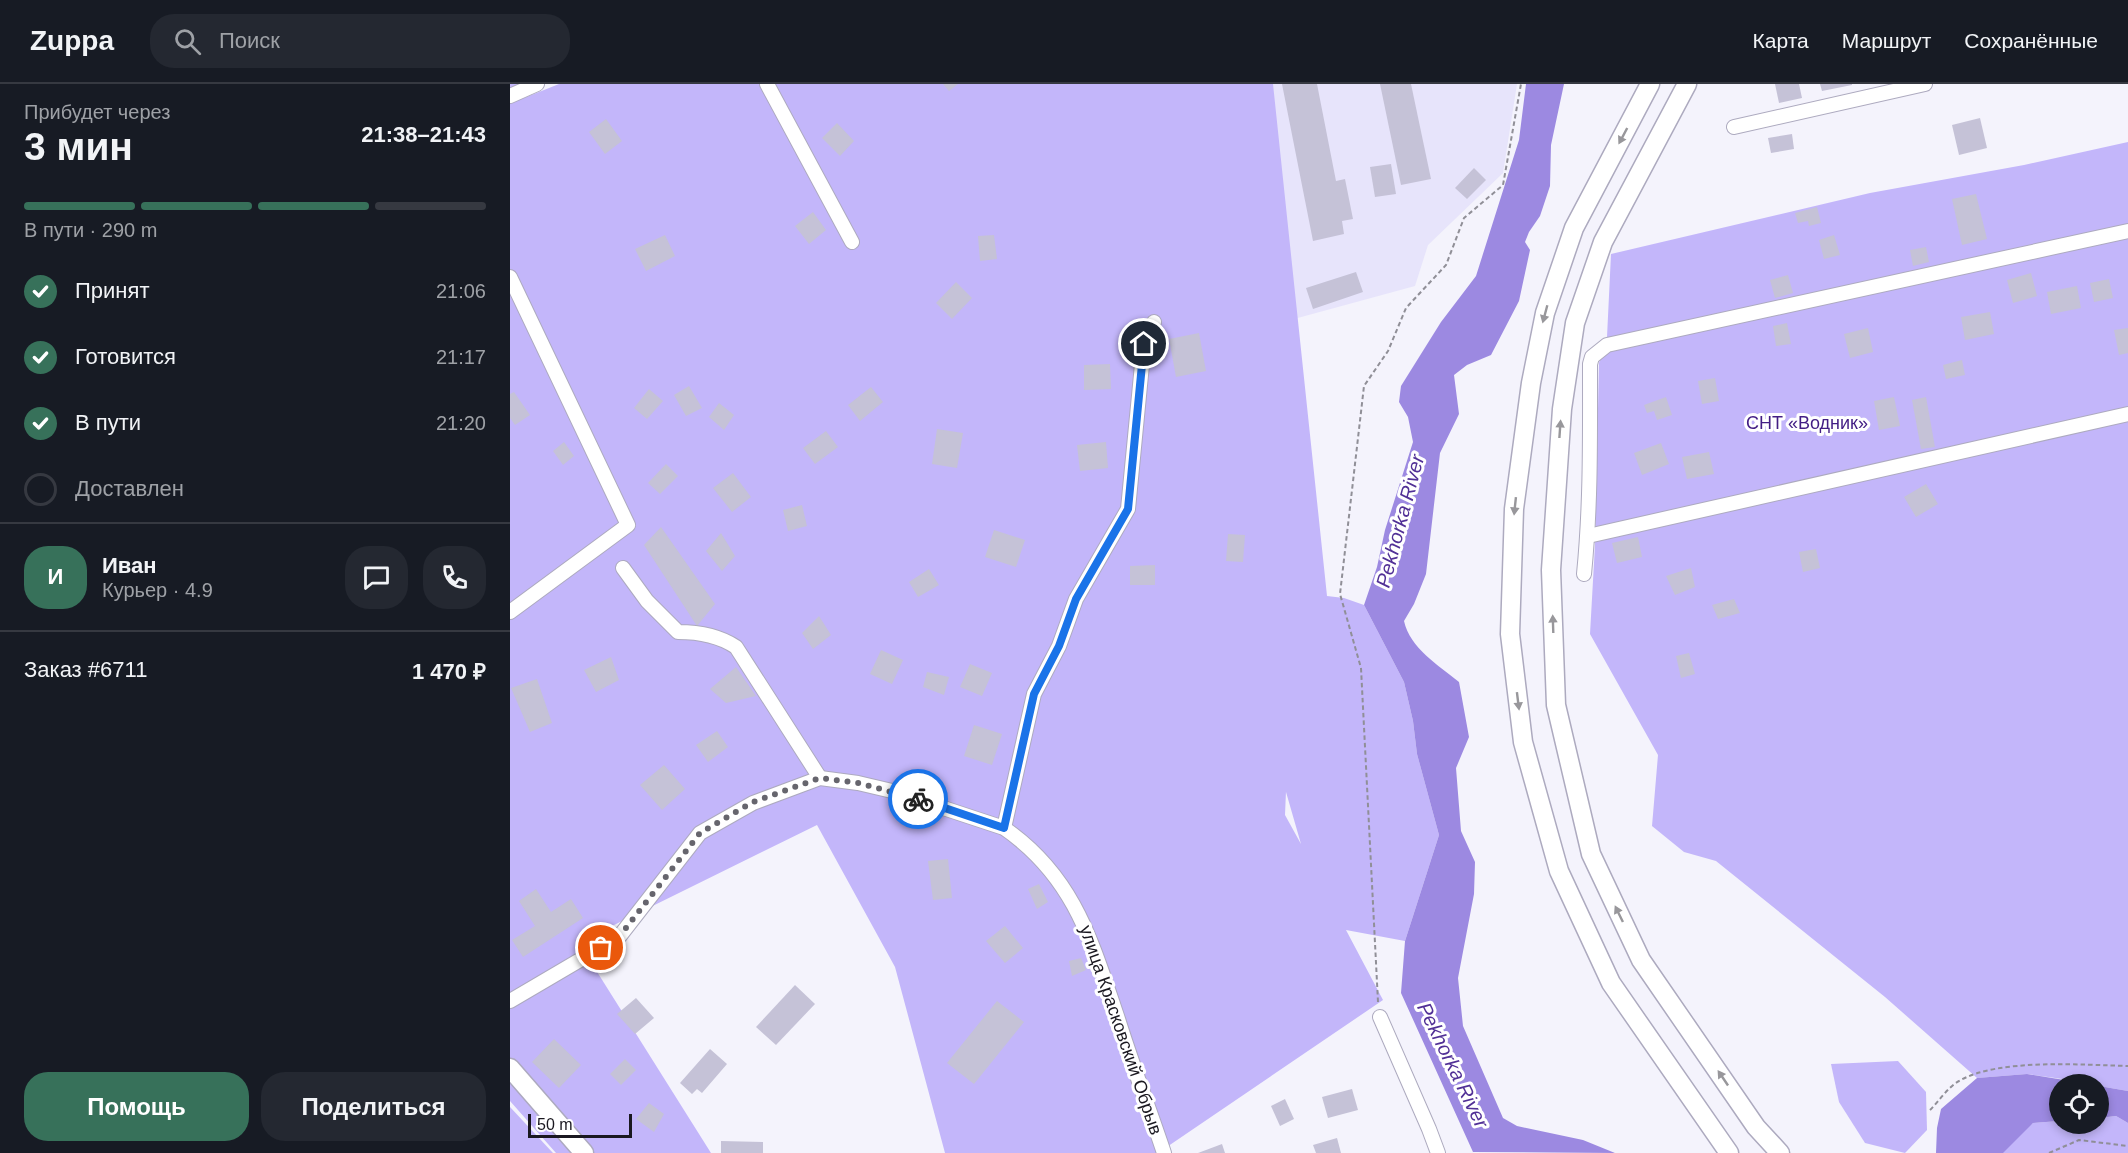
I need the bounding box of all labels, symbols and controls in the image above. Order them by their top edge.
search box [150,14,570,68]
text: Zuppa [30,25,114,56]
icon: search [171,25,204,58]
text: Поиск [219,28,280,53]
text: Карта [1753,29,1809,52]
text: Маршрут [1842,29,1931,52]
text: Сохранённые [1964,29,2098,52]
text: Прибудет через [24,101,170,123]
text: 21:38–21:43 [361,122,486,147]
text: 3 мин [24,125,133,168]
one-way arrow [1618,127,1628,144]
text: В пути · 290 m [24,219,157,241]
icon: check [24,275,57,308]
text: Принят [75,278,149,303]
text: 21:06 [436,280,486,302]
one-way arrow [1540,305,1550,323]
pin [1118,318,1169,369]
icon: home [1127,327,1160,360]
icon: check [24,341,57,374]
text: Готовится [75,344,176,369]
text: 21:17 [436,346,486,368]
icon: check [24,407,57,440]
text: В пути [75,410,141,435]
text: 21:20 [436,412,486,434]
park label: СНТ «Водник» [1746,413,1868,433]
one-way arrow [1556,420,1565,439]
water label: Pekhorka River [1372,451,1429,590]
text: Доставлен [75,476,184,501]
one-way arrow [1510,497,1520,516]
button: chat [345,546,408,609]
button: phone [423,546,486,609]
text: Иван [102,553,157,578]
text: И [48,564,63,589]
text: Курьер · 4.9 [102,579,213,601]
one-way arrow [1549,615,1558,634]
text: Заказ #6711 [24,657,147,682]
text: 1 470 ₽ [412,659,486,684]
one-way arrow [1513,691,1523,710]
courier [888,769,948,829]
icon: bike [902,783,935,816]
one-way arrow [1615,905,1624,922]
pin [575,922,626,973]
street label: улица Красковский Обрыв [1076,923,1166,1137]
icon: bag [584,931,617,964]
water label: Pekhorka River [1413,999,1493,1132]
one-way arrow [1717,1070,1728,1087]
button: Помощь [24,1072,249,1141]
button: Поделиться [261,1072,486,1141]
map controls [2049,1074,2109,1134]
button: locate [2049,1074,2109,1134]
scale bar [528,1111,632,1138]
text: 50 m [537,1116,573,1133]

